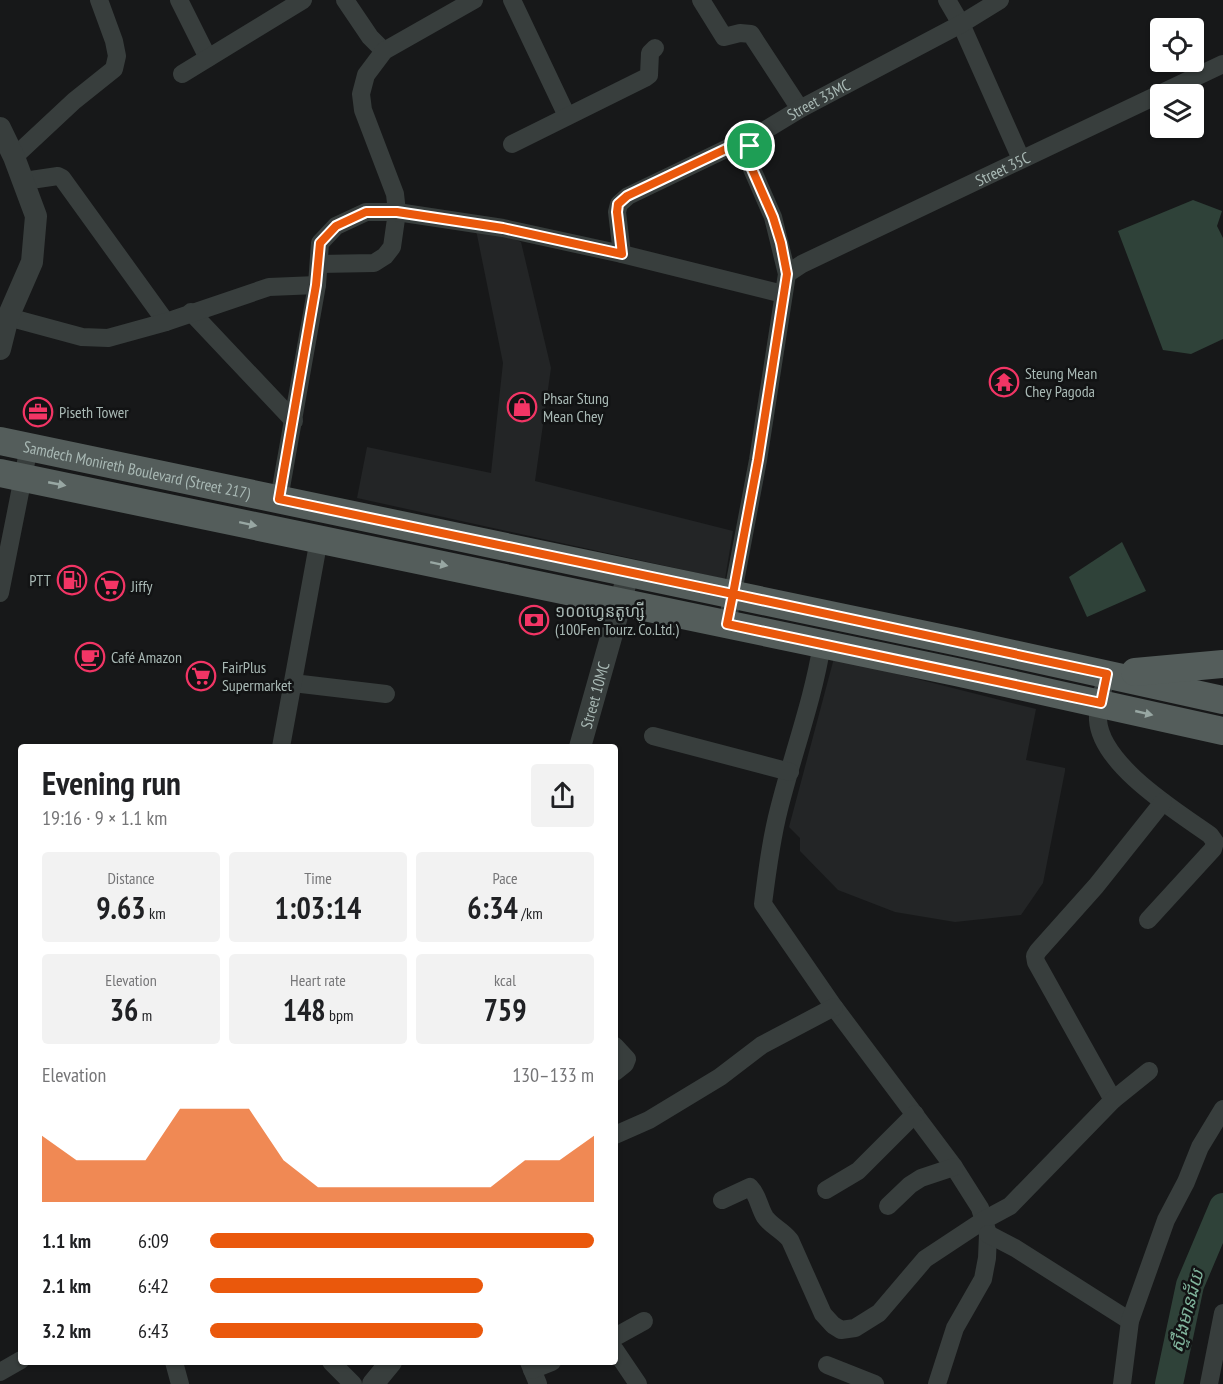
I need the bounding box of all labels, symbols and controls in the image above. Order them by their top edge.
map controls [1150,18,1204,138]
button: locate [1150,18,1204,72]
street label: Street 33MC [783,74,853,125]
button: layers [1150,84,1204,138]
pin [724,120,775,171]
icon: arrive [733,129,766,162]
street label: Street 35C [972,147,1033,190]
place label: Steung Mean Chey Pagoda [1025,363,1097,401]
temple icon: Steung Mean Chey Pagoda [988,366,1020,398]
place label: Phsar Stung Mean Chey [543,388,609,426]
shop icon: Phsar Stung Mean Chey [506,391,538,423]
office icon: Piseth Tower [22,396,54,428]
place label: Piseth Tower [59,402,129,422]
street label: Samdech Monireth Boulevard (Street 217) [22,436,253,503]
one-way arrow [48,480,67,489]
one-way arrow [239,520,258,529]
one-way arrow [430,560,449,569]
fuel station icon: PTT [56,564,88,596]
place label: PTT [29,570,51,590]
supermarket icon: Jiffy [94,570,126,602]
place label: Jiffy [130,576,153,596]
place label: ១០០ហ្វេនតូហ្ស៊ី (100Fen Tourz. Co.Ltd.) [555,601,679,639]
bank icon: ១០០ហ្វេនតូហ្ស៊ី (100Fen Tourz. Co.Ltd.) [518,604,550,636]
cafe icon: Café Amazon [74,641,106,673]
place label: Café Amazon [111,647,182,667]
place label: FairPlus Supermarket [222,657,293,695]
street label: Street 10MC [576,659,614,731]
supermarket icon: FairPlus Supermarket [185,660,217,692]
one-way arrow [1134,708,1153,718]
text: Evening run [42,761,181,804]
button: share [531,764,594,827]
text: 19:16 · 9 × 1.1 km [42,805,167,831]
text: Distance [107,868,155,888]
text: Time [304,868,332,888]
text: Pace [492,868,518,888]
text: 9.63 [96,888,146,927]
text: 1:03:14 [275,888,361,927]
text: 6:34 [467,888,518,927]
text: km [146,903,166,923]
text: /km [518,903,543,923]
text: Elevation [105,970,157,990]
text: Heart rate [290,970,346,990]
text: kcal [494,970,516,990]
text: 36 [110,990,138,1029]
text: 148 [283,990,326,1029]
text: 759 [483,990,527,1029]
text: m [138,1005,152,1025]
text: bpm [326,1005,353,1025]
text: Elevation [42,1062,106,1088]
text: 130–133 m [512,1062,594,1088]
text: 1.1 km [42,1228,91,1254]
text: 6:09 [138,1228,169,1254]
water label: ស្ទឹងមានជ័យ [1164,1265,1210,1355]
text: 2.1 km [42,1273,91,1299]
text: 6:42 [138,1273,169,1299]
text: 3.2 km [42,1318,91,1344]
text: 6:43 [138,1318,169,1344]

